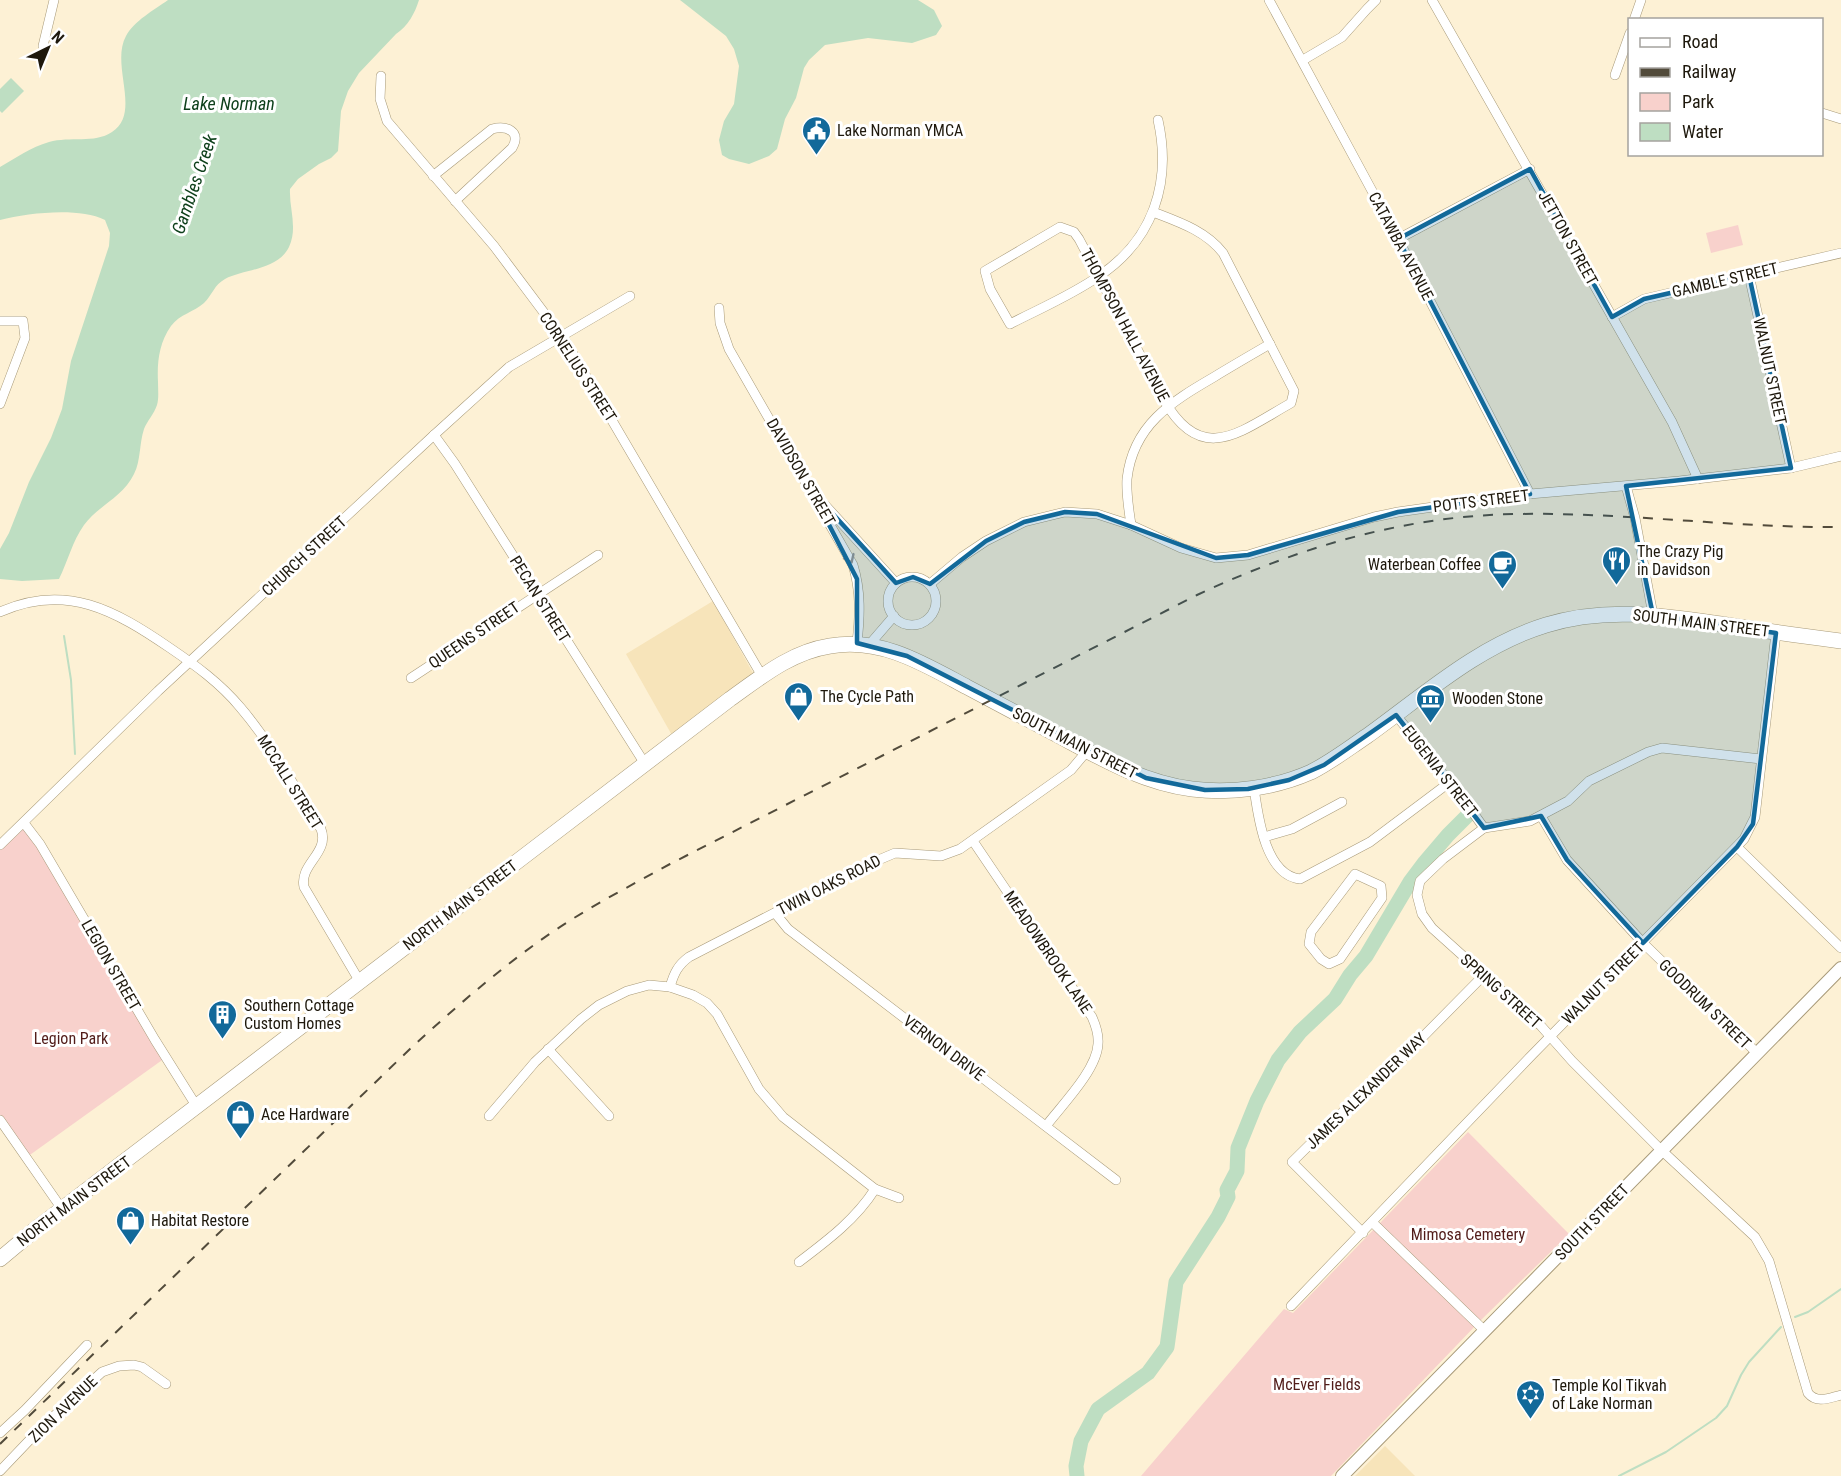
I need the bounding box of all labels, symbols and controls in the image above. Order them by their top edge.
north arrow [18,18,78,78]
legend [1628,18,1823,156]
text: N [48,27,68,48]
text: Road [1682,31,1718,52]
text: Railway [1682,61,1737,82]
text: Park [1682,91,1714,112]
water label: Lake Norman [183,93,275,114]
public building icon: Lake Norman YMCA [800,114,832,156]
place label: Lake Norman YMCA [837,121,963,140]
text: Water [1682,121,1724,142]
water label: Gambles Creek [167,130,221,237]
street label: JETTON STREET [1534,187,1602,289]
street label: CATAWBA AVENUE [1364,189,1438,303]
street label: THOMPSON HALL AVENUE [1077,245,1174,405]
street label: GAMBLE STREET [1670,259,1780,301]
street label: CORNELIUS STREET [535,309,621,425]
street label: WALNUT STREET [1749,316,1791,426]
street label: DAVIDSON STREET [763,415,839,529]
street label: POTTS STREET [1432,486,1530,516]
street label: CHURCH STREET [258,512,350,600]
place label: The Crazy Pig in Davidson [1637,542,1723,579]
restaurant icon: The Crazy Pig in Davidson [1600,544,1632,586]
cafe icon: Waterbean Coffee [1486,548,1518,590]
street label: PECAN STREET [506,552,574,646]
one-way arrow [842,552,854,563]
place label: Waterbean Coffee [1368,555,1481,574]
street label: QUEENS STREET [425,598,523,672]
street label: SOUTH MAIN STREET [1632,605,1770,641]
shop icon: The Cycle Path [783,680,815,722]
museum icon: Wooden Stone [1415,682,1447,724]
place label: The Cycle Path [820,687,914,706]
place label: Wooden Stone [1452,689,1543,708]
street label: SOUTH MAIN STREET [1009,703,1141,783]
street label: EUGENIA STREET [1398,721,1482,821]
street label: MCCALL STREET [253,731,327,833]
street label: TWIN OAKS ROAD [774,851,884,919]
street label: NORTH MAIN STREET [399,856,521,954]
street label: MEADOWBROOK LANE [1000,887,1096,1017]
street label: LEGION STREET [77,916,145,1014]
street label: WALNUT STREET [1558,938,1648,1028]
street label: SPRING STREET [1457,950,1545,1032]
street label: GOODRUM STREET [1655,955,1755,1053]
place label: Southern Cottage Custom Homes [244,996,354,1033]
building icon: Southern Cottage Custom Homes [207,998,239,1040]
street label: VERNON DRIVE [900,1011,989,1085]
street label: JAMES ALEXANDER WAY [1302,1028,1430,1153]
park label: Legion Park [34,1029,109,1048]
shop icon: Ace Hardware [224,1098,256,1140]
place label: Ace Hardware [261,1105,349,1124]
street label: NORTH MAIN STREET [13,1152,135,1250]
street label: SOUTH STREET [1551,1180,1633,1264]
shop icon: Habitat Restore [114,1204,146,1246]
place label: Habitat Restore [151,1211,249,1230]
park label: Mimosa Cemetery [1411,1225,1526,1244]
street label: ZION AVENUE [25,1372,101,1446]
park label: McEver Fields [1273,1375,1361,1394]
place label: Temple Kol Tikvah of Lake Norman [1552,1376,1667,1413]
synagogue icon: Temple Kol Tikvah of Lake Norman [1515,1378,1547,1420]

